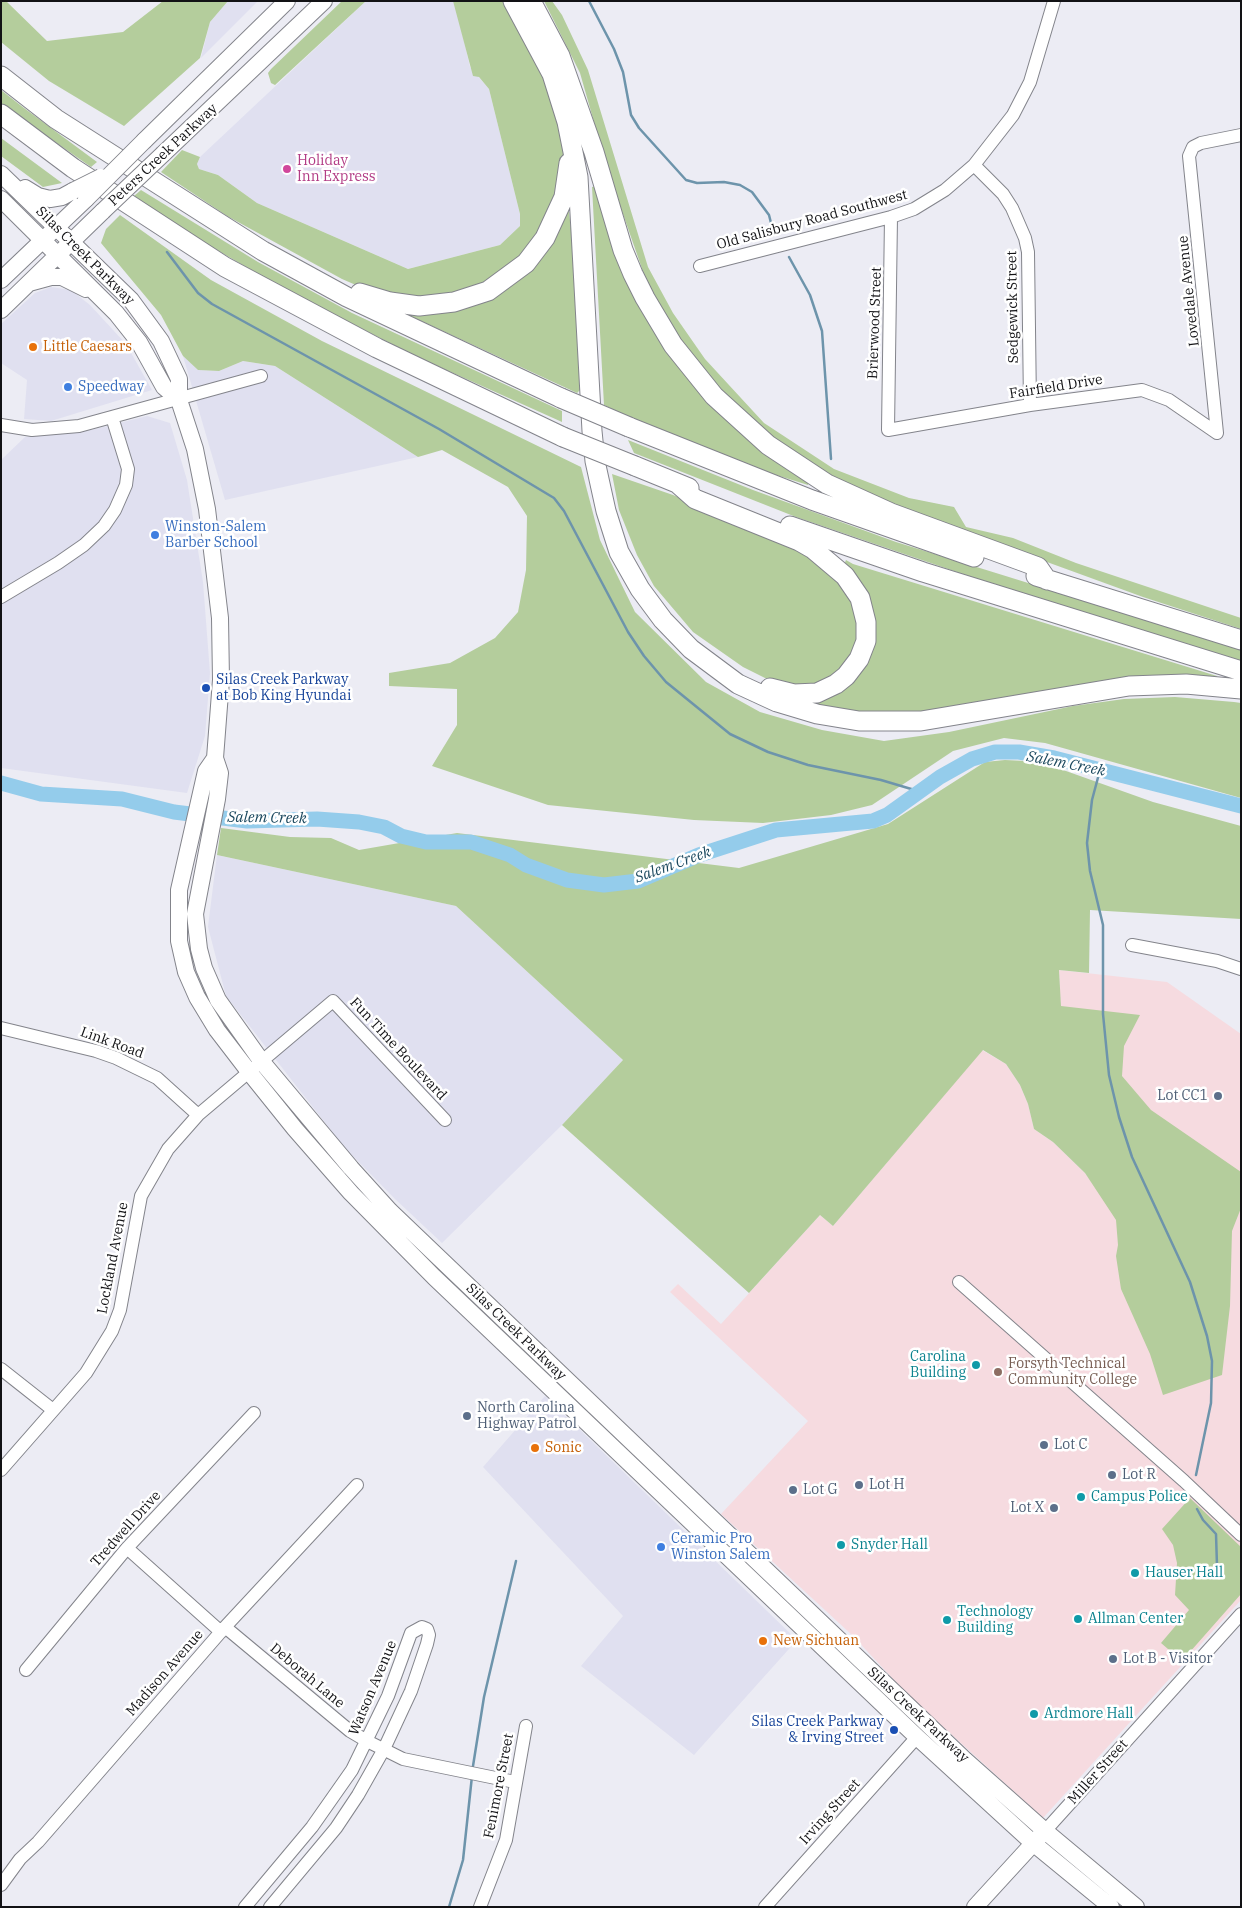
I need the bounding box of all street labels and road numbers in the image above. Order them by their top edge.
street label: Peters Creek Parkway [105,100,221,210]
street label: Old Salisbury Road Southwest [715,186,909,254]
street label: Silas Creek Parkway [32,203,138,309]
street label: Lovedale Avenue [1175,235,1203,347]
street label: Sedgewick Street [1004,251,1022,363]
street label: Brierwood Street [865,267,885,379]
street label: Fairfield Drive [1008,371,1104,403]
street label: Fun Time Boulevard [346,994,450,1104]
street label: Link Road [78,1024,146,1062]
street label: Lockland Avenue [94,1201,132,1315]
street label: Silas Creek Parkway [463,1280,569,1384]
street label: Tredwell Drive [87,1488,165,1570]
street label: Madison Avenue [123,1626,207,1720]
street label: Watson Avenue [345,1638,401,1738]
street label: Deborah Lane [266,1640,348,1712]
street label: Silas Creek Parkway [864,1664,972,1766]
street label: Fenimore Street [481,1732,517,1840]
street label: Miller Street [1065,1736,1131,1808]
street label: Irving Street [796,1776,864,1848]

